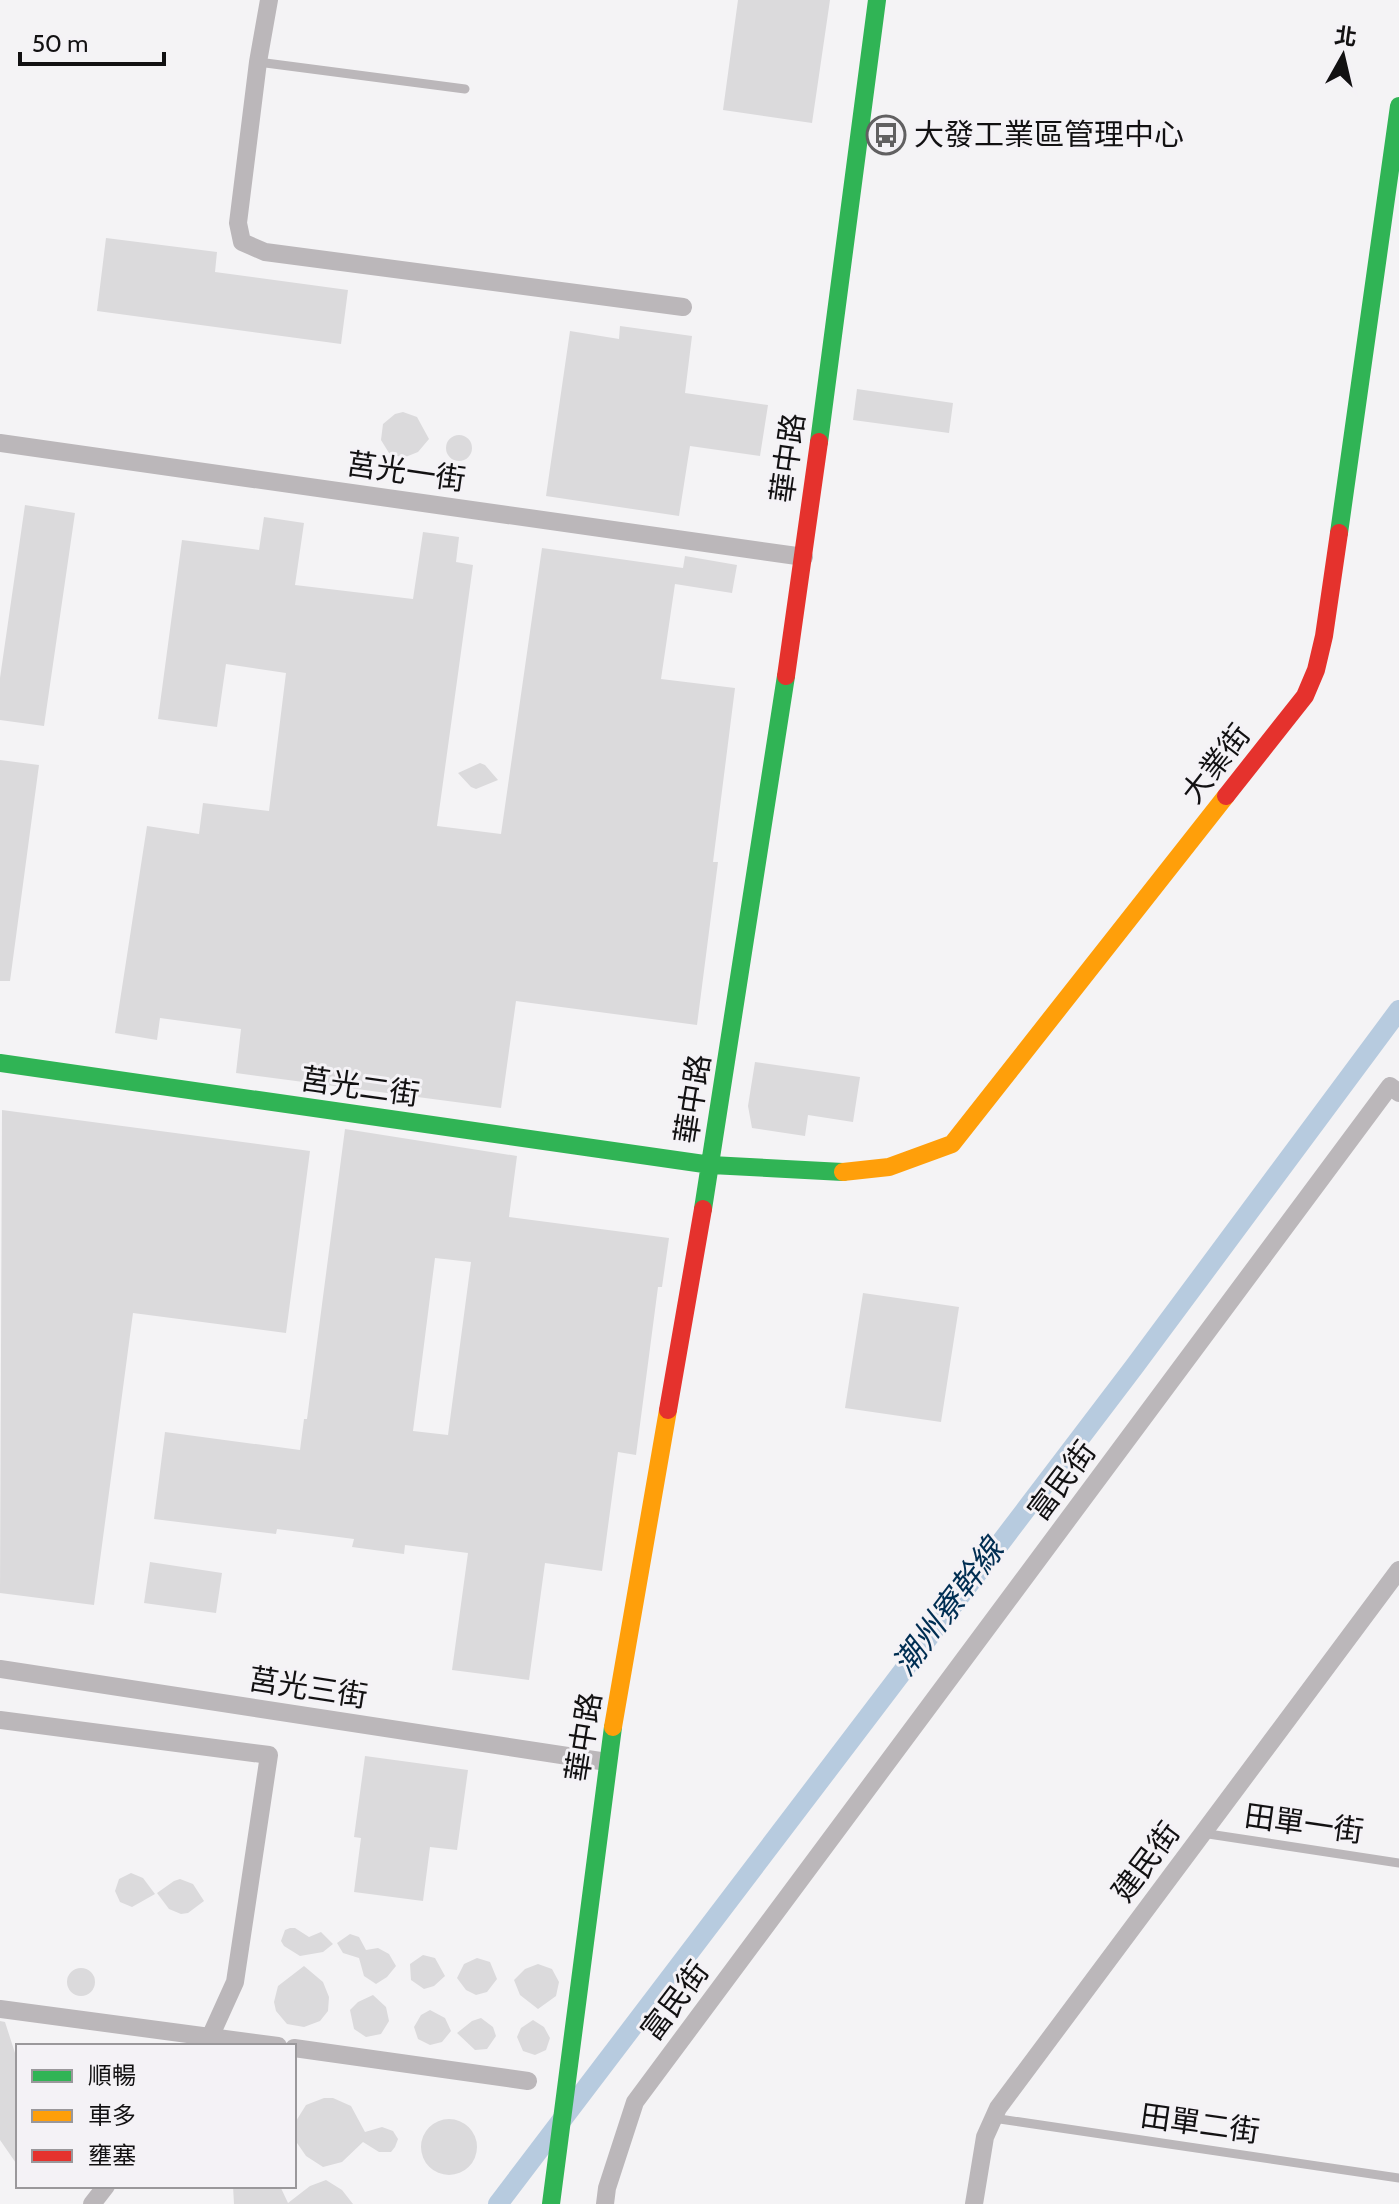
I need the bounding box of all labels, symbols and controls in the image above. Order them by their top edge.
scale bar [20,16,164,66]
north arrow [1303,16,1383,96]
text: 北 [1333,22,1358,52]
text: 50 m [32,29,88,58]
bus stop icon: 大發工業區管理中心 [865,114,907,156]
place label: 大發工業區管理中心 [914,116,1184,153]
street label: 華中路 [763,411,812,505]
street label: 莒光一街 [344,445,468,498]
street label: 大業街 [1173,717,1258,811]
street label: 華中路 [667,1052,718,1146]
street label: 莒光二街 [298,1060,422,1113]
street label: 富民街 [1020,1434,1103,1528]
water label: 潮州寮幹線 [884,1529,1013,1682]
street label: 莒光三街 [246,1660,370,1715]
street label: 華中路 [558,1690,609,1784]
street label: 田單一街 [1242,1797,1366,1850]
street label: 建民街 [1104,1815,1187,1909]
street label: 富民街 [633,1954,716,2048]
legend [16,2044,296,2188]
text: 順暢 [88,2061,136,2090]
street label: 田單二街 [1138,2097,1262,2150]
text: 車多 [88,2101,136,2130]
text: 壅塞 [88,2141,136,2170]

